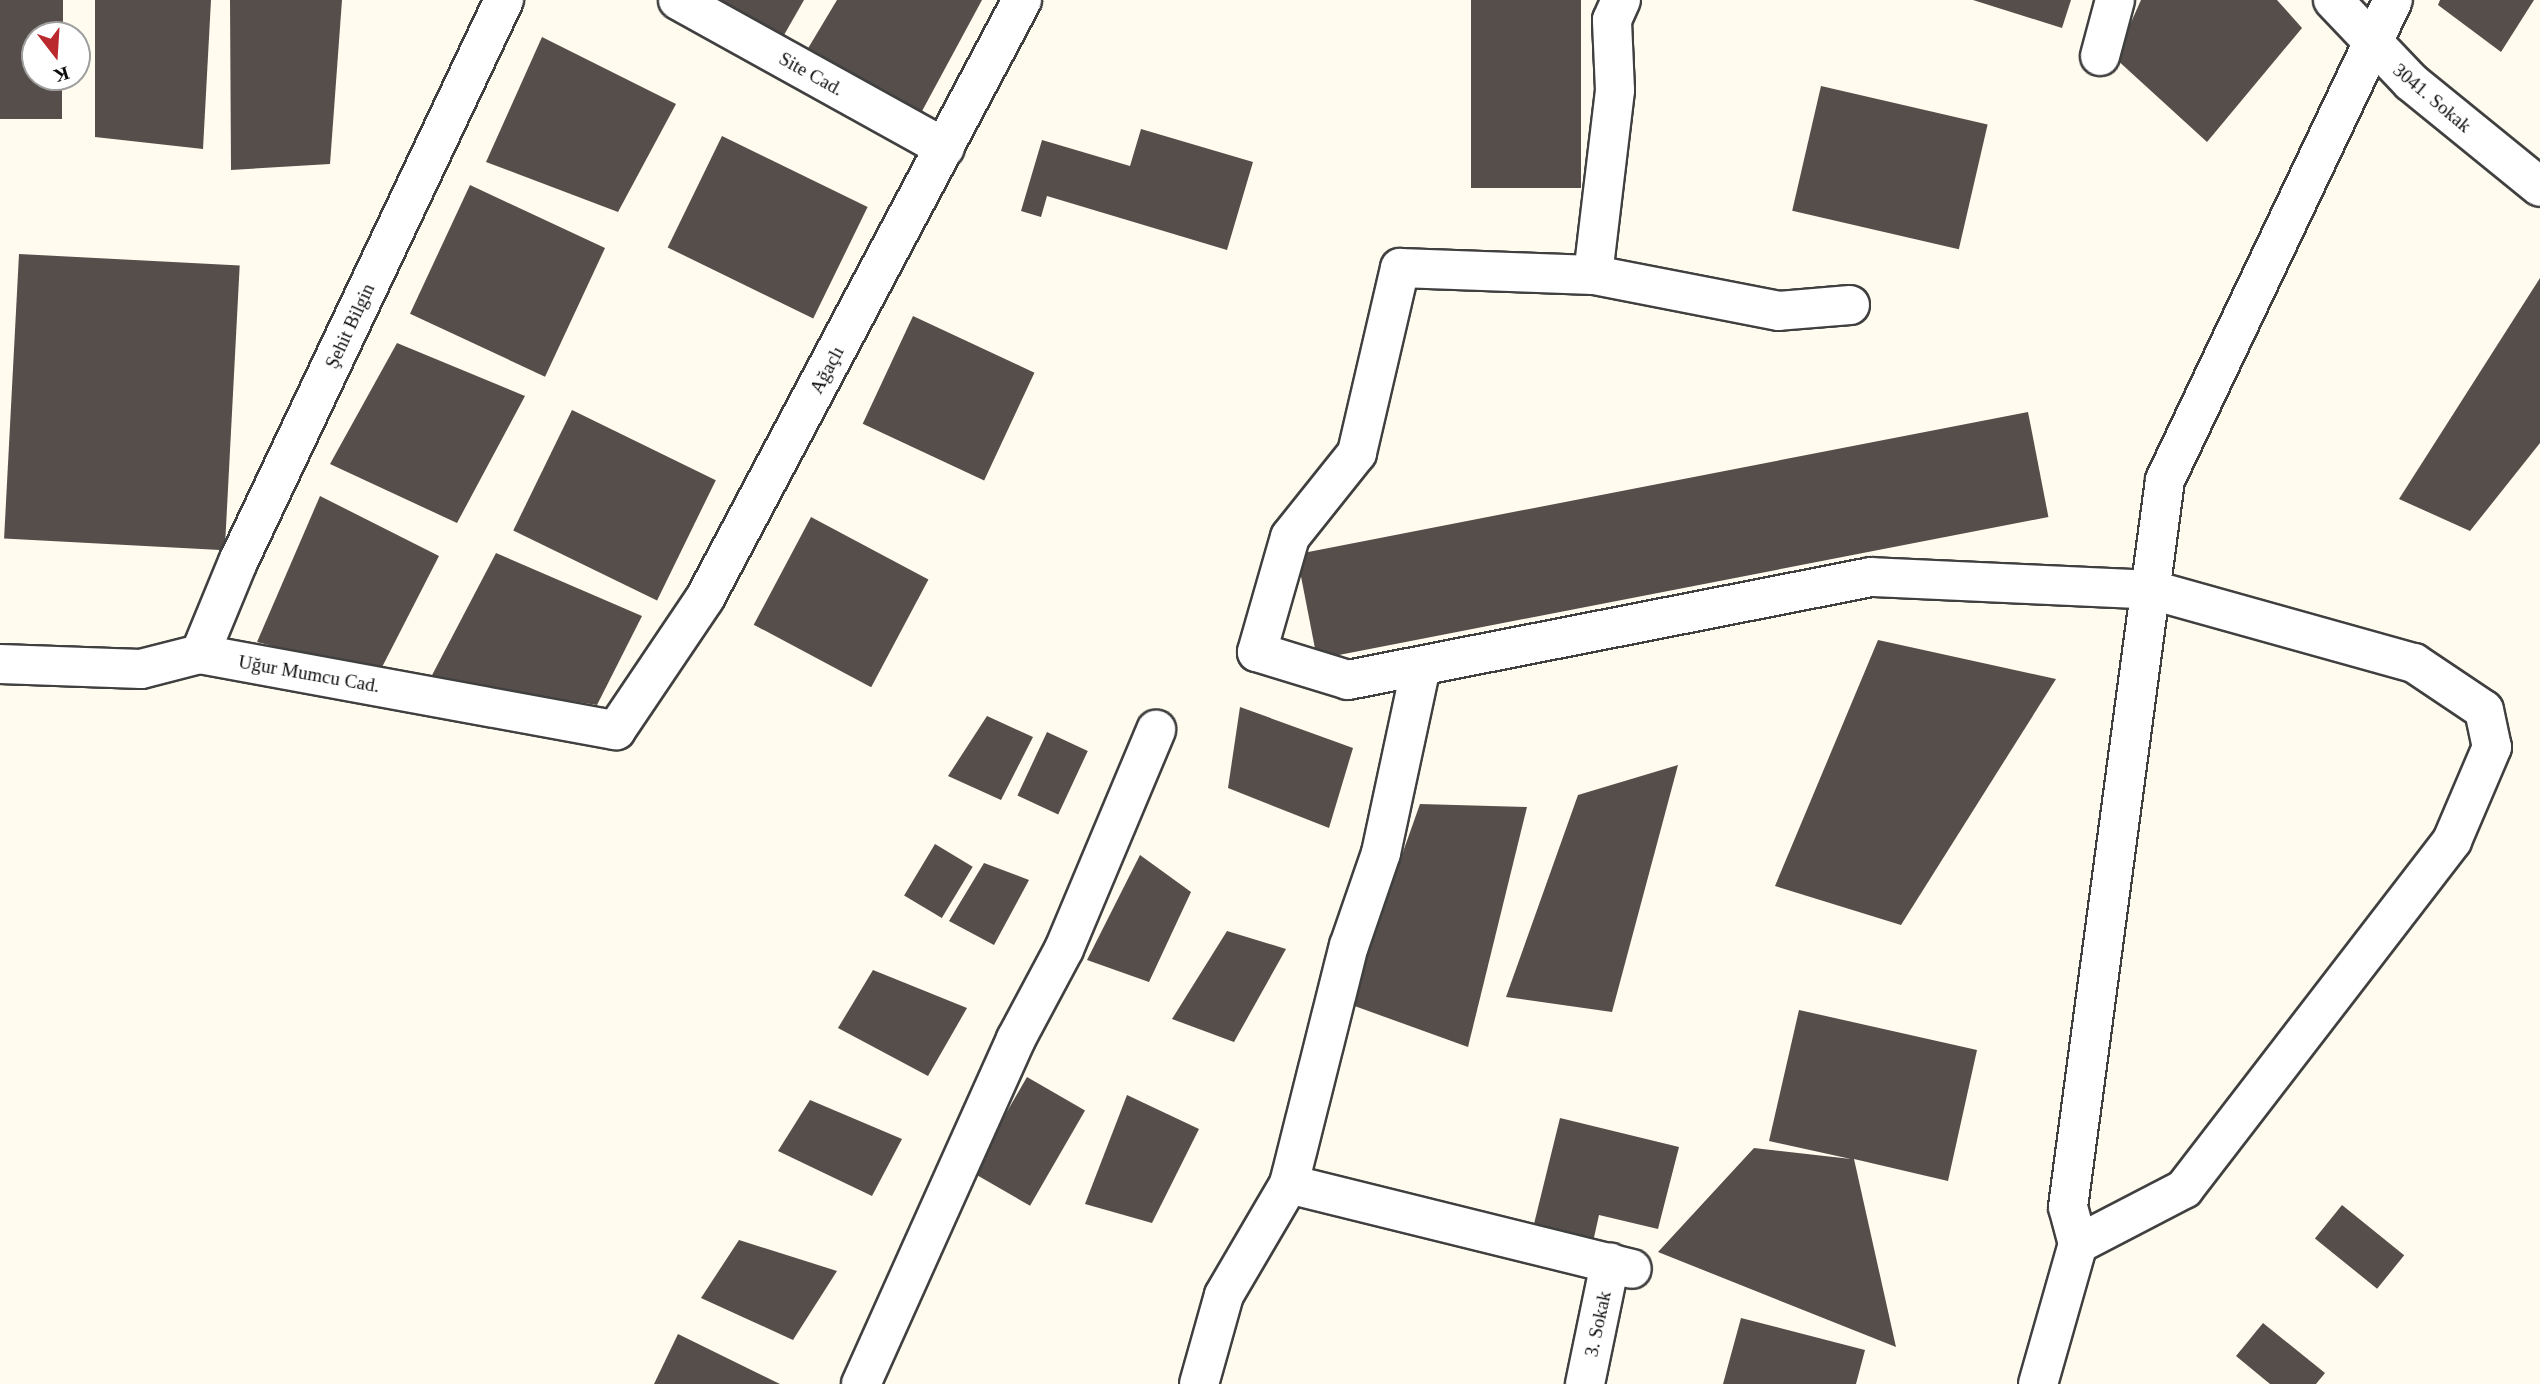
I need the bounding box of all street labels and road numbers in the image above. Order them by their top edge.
street label: Site Cad. [775,47,847,101]
street label: 3041. Sokak [2388,59,2476,137]
street label: Şehit Bilgin [320,280,380,372]
street label: Ağaçlı [805,342,849,398]
street label: Uğur Mumcu Cad. [237,650,381,698]
street label: 3. Sokak [1580,1289,1616,1359]

